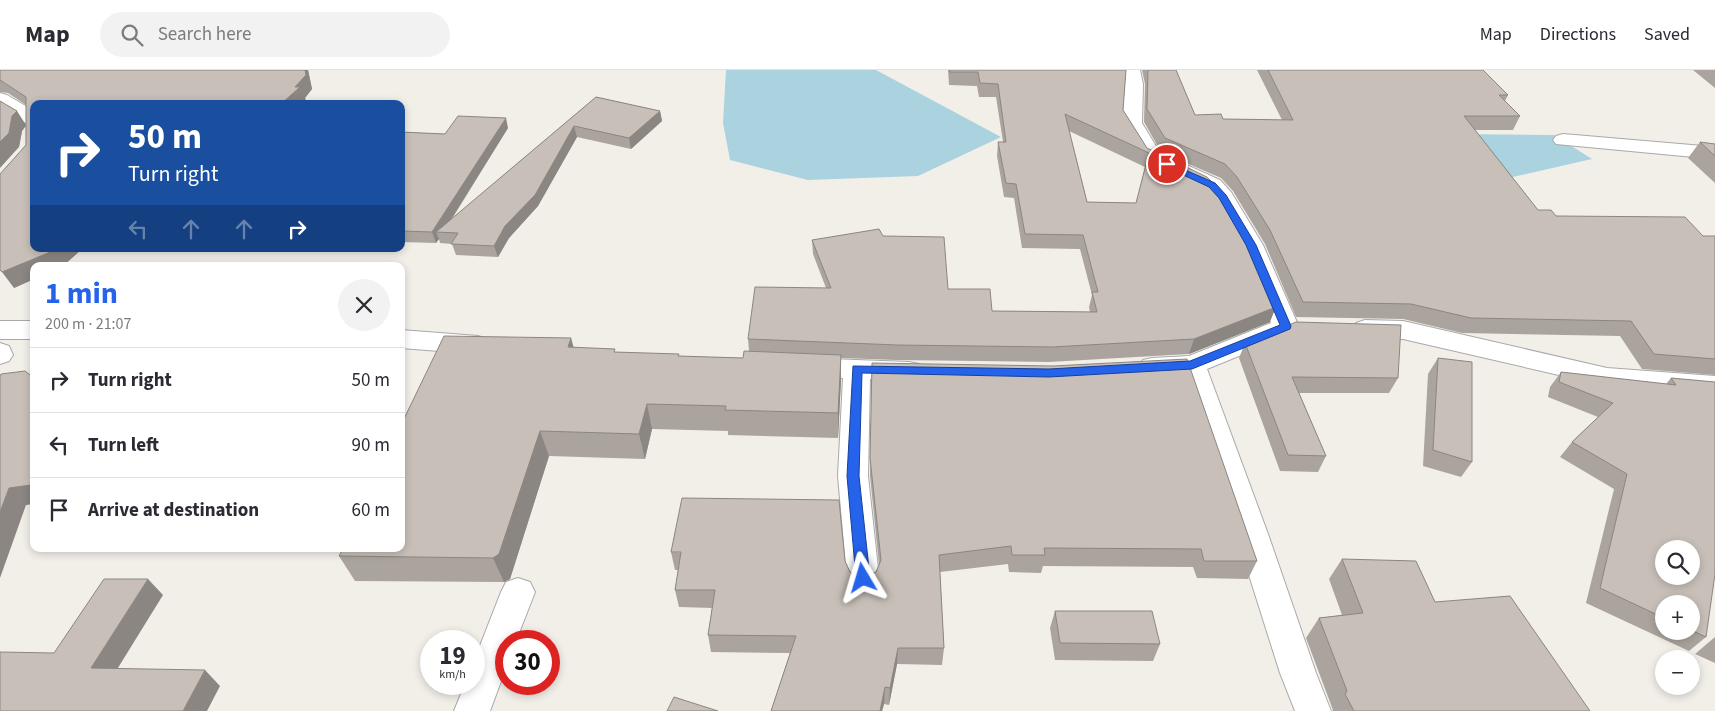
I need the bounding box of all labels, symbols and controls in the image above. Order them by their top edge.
search box [100,12,450,57]
text: Map [25,17,70,52]
icon: search [118,21,146,49]
text: Search here [158,21,251,48]
text: Map [1480,22,1512,47]
text: Directions [1540,22,1616,47]
text: Saved [1644,22,1690,47]
text: 50 m [128,112,202,162]
icon: right [45,120,110,185]
pin [1146,143,1188,185]
icon: arrive [1153,150,1181,178]
text: Turn right [128,158,218,190]
icon: left [124,215,152,243]
icon: ahead [177,215,205,243]
icon: ahead [230,215,258,243]
icon: right [283,215,311,243]
text: 1 min [45,272,118,315]
button: close [338,279,390,331]
text: 200 m · 21:07 [45,313,132,335]
icon: right [45,366,73,394]
text: Turn right [88,367,172,394]
text: 50 m [352,367,390,394]
icon: left [45,431,73,459]
text: Turn left [88,432,159,459]
text: 90 m [352,432,390,459]
icon: arrive [45,496,73,524]
text: Arrive at destination [88,497,259,524]
text: 60 m [352,497,390,524]
map controls [1655,540,1700,695]
button: search [1655,540,1700,585]
position arrow [836,551,888,603]
button: + [1655,595,1700,640]
speed limit sign: 30 [495,630,560,695]
text: 19 [439,638,466,674]
button: − [1655,650,1700,695]
text: km/h [439,666,466,683]

